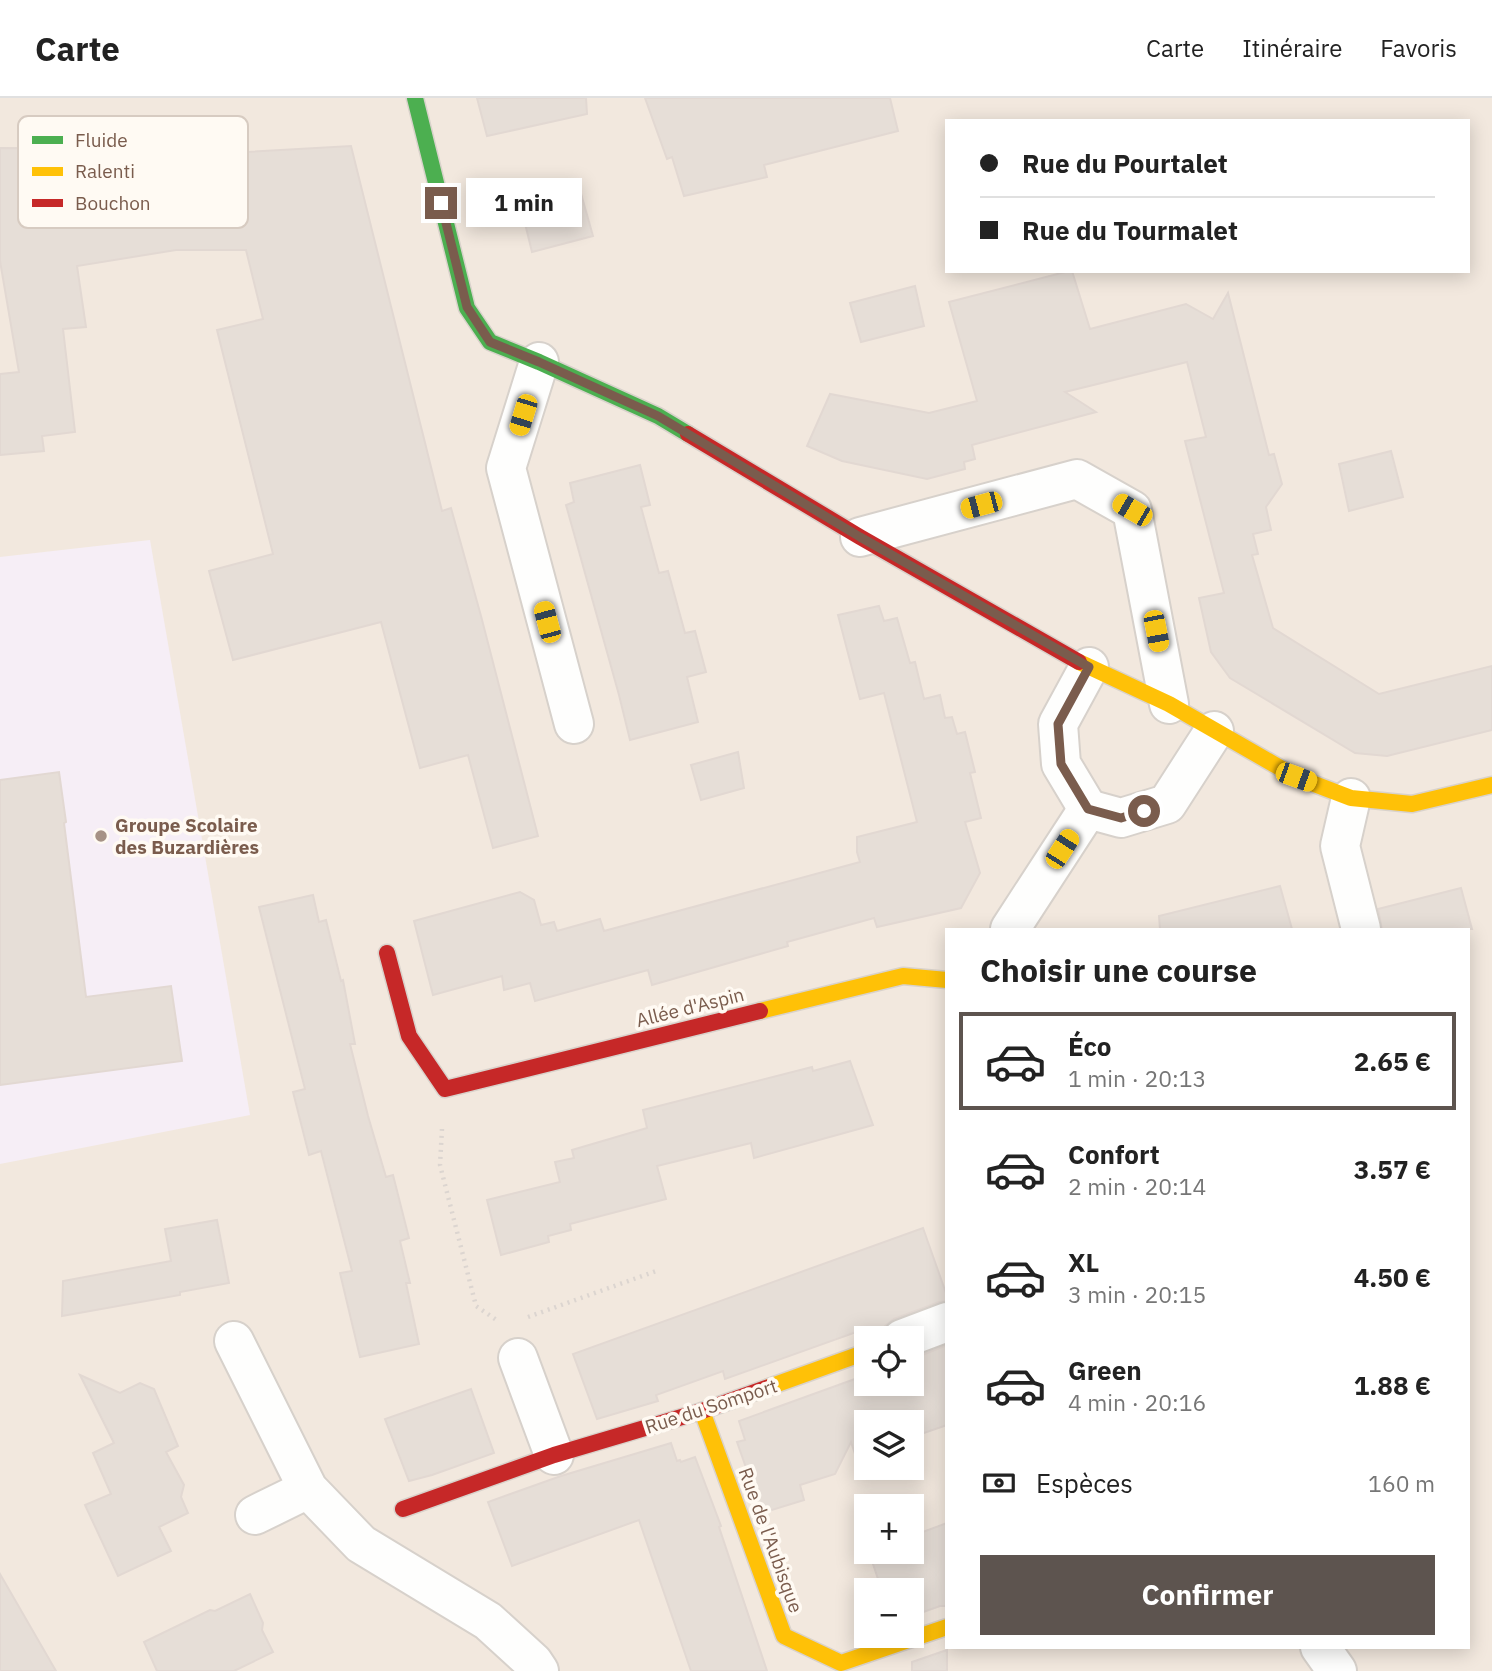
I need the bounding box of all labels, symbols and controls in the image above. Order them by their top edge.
text: Carte [35,27,120,70]
text: Carte [1146,32,1204,64]
text: Itinéraire [1242,32,1342,64]
text: Favoris [1380,32,1457,64]
legend [18,116,248,228]
text: Fluide [75,128,128,152]
text: Rue du Pourtalet [1022,146,1228,180]
text: Ralenti [75,159,135,183]
callout: 1 min [466,178,581,228]
route end [425,187,457,219]
text: 1 min [494,187,554,217]
text: Bouchon [75,191,151,215]
text: Rue du Tourmalet [1022,213,1238,247]
car [507,392,540,438]
car [958,489,1005,521]
car [1109,490,1156,530]
car [532,599,563,645]
car [1142,608,1171,654]
car [1273,760,1320,794]
route start [1128,795,1160,827]
place label: Groupe Scolaire des Buzardières [115,813,259,859]
car [1042,826,1083,872]
marker: Groupe Scolaire des Buzardières [93,828,109,844]
text: Choisir une course [980,949,1257,991]
street label: Allée d'Aspin [634,982,746,1032]
text: Éco [1068,1029,1112,1063]
icon: car [984,1030,1047,1093]
text: 2.65 € [1354,1044,1431,1078]
text: 1 min · 20:13 [1068,1063,1206,1093]
text: Confort [1068,1137,1160,1171]
icon: car [984,1138,1047,1201]
text: 3.57 € [1354,1152,1431,1186]
text: 2 min · 20:14 [1068,1171,1206,1201]
text: XL [1068,1245,1099,1279]
icon: car [984,1246,1047,1309]
text: 4.50 € [1354,1260,1431,1294]
text: 3 min · 20:15 [1068,1279,1206,1309]
map controls [854,1326,924,1648]
button: locate [854,1326,924,1396]
text: Green [1068,1353,1142,1387]
icon: car [984,1354,1047,1417]
text: 1.88 € [1354,1368,1431,1402]
street label: Rue du Somport [642,1373,780,1439]
text: 4 min · 20:16 [1068,1387,1206,1417]
button: layers [854,1410,924,1480]
street label: Rue de l'Aubisque [734,1464,808,1616]
icon: cash [980,1464,1018,1502]
text: Espèces [1036,1466,1133,1500]
text: 160 m [1368,1468,1435,1498]
button: + [854,1494,924,1564]
button: Confirmer [980,1555,1435,1635]
button: − [854,1578,924,1648]

